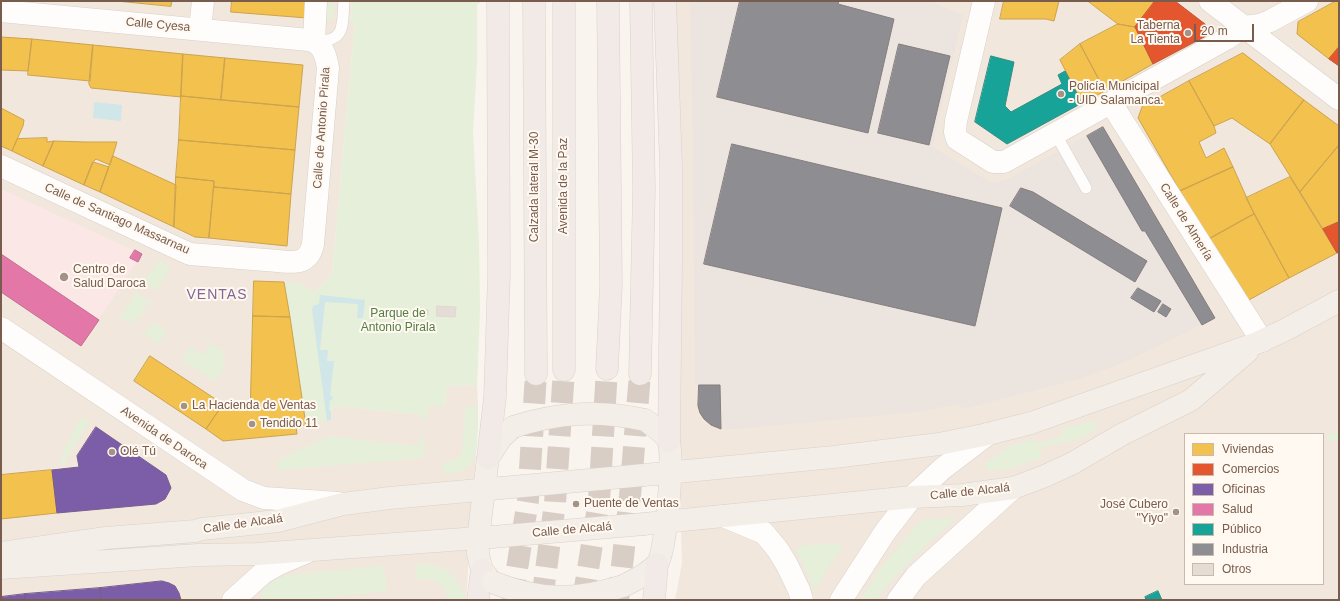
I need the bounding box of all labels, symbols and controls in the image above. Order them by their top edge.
street label: Calle Cyesa [125,15,191,35]
scale bar [1196,16,1256,42]
place label: Taberna La Tienta [1130,19,1180,47]
text: 20 m [1201,24,1228,38]
marker: Taberna La Tienta [1183,28,1193,38]
street label: Calle de Antonio Pirala [311,67,333,189]
place label: Policía Municipal - UID Salamanca. [1069,80,1164,108]
marker: Policía Municipal - UID Salamanca. [1056,89,1066,99]
street label: Calzada lateral M-30 [528,132,542,242]
street label: Avenida de la Paz [557,138,571,234]
street label: Calle de Santiago Massarnau [42,180,192,258]
street label: Calle de Almería [1156,181,1216,263]
place label: Centro de Salud Daroca [73,263,146,291]
marker: Centro de Salud Daroca [58,271,70,283]
district label: VENTAS [187,287,247,303]
park label: Parque de Antonio Pirala [361,307,435,335]
place label: La Hacienda de Ventas [192,399,316,413]
marker: La Hacienda de Ventas [179,401,189,411]
street label: Avenida de Daroca [118,404,210,472]
place label: Tendido 11 [260,417,318,431]
marker: Tendido 11 [247,419,257,429]
legend [1184,433,1324,585]
text: Viviendas [1222,442,1274,456]
place label: Olé Tú [120,445,156,459]
marker: Olé Tú [107,447,117,457]
text: Comercios [1222,462,1279,476]
street label: Calle de Alcalá [929,481,1011,503]
text: Oficinas [1222,482,1265,496]
place label: Puente de Ventas [584,497,679,511]
place label: José Cubero "Yiyo" [1100,498,1168,526]
marker: Puente de Ventas [571,499,581,509]
text: Salud [1222,502,1253,516]
marker: José Cubero "Yiyo" [1171,507,1181,517]
street label: Calle de Alcalá [202,511,284,537]
street label: Calle de Alcalá [532,519,612,541]
text: Público [1222,522,1261,536]
text: Industria [1222,542,1268,556]
text: Otros [1222,562,1251,576]

